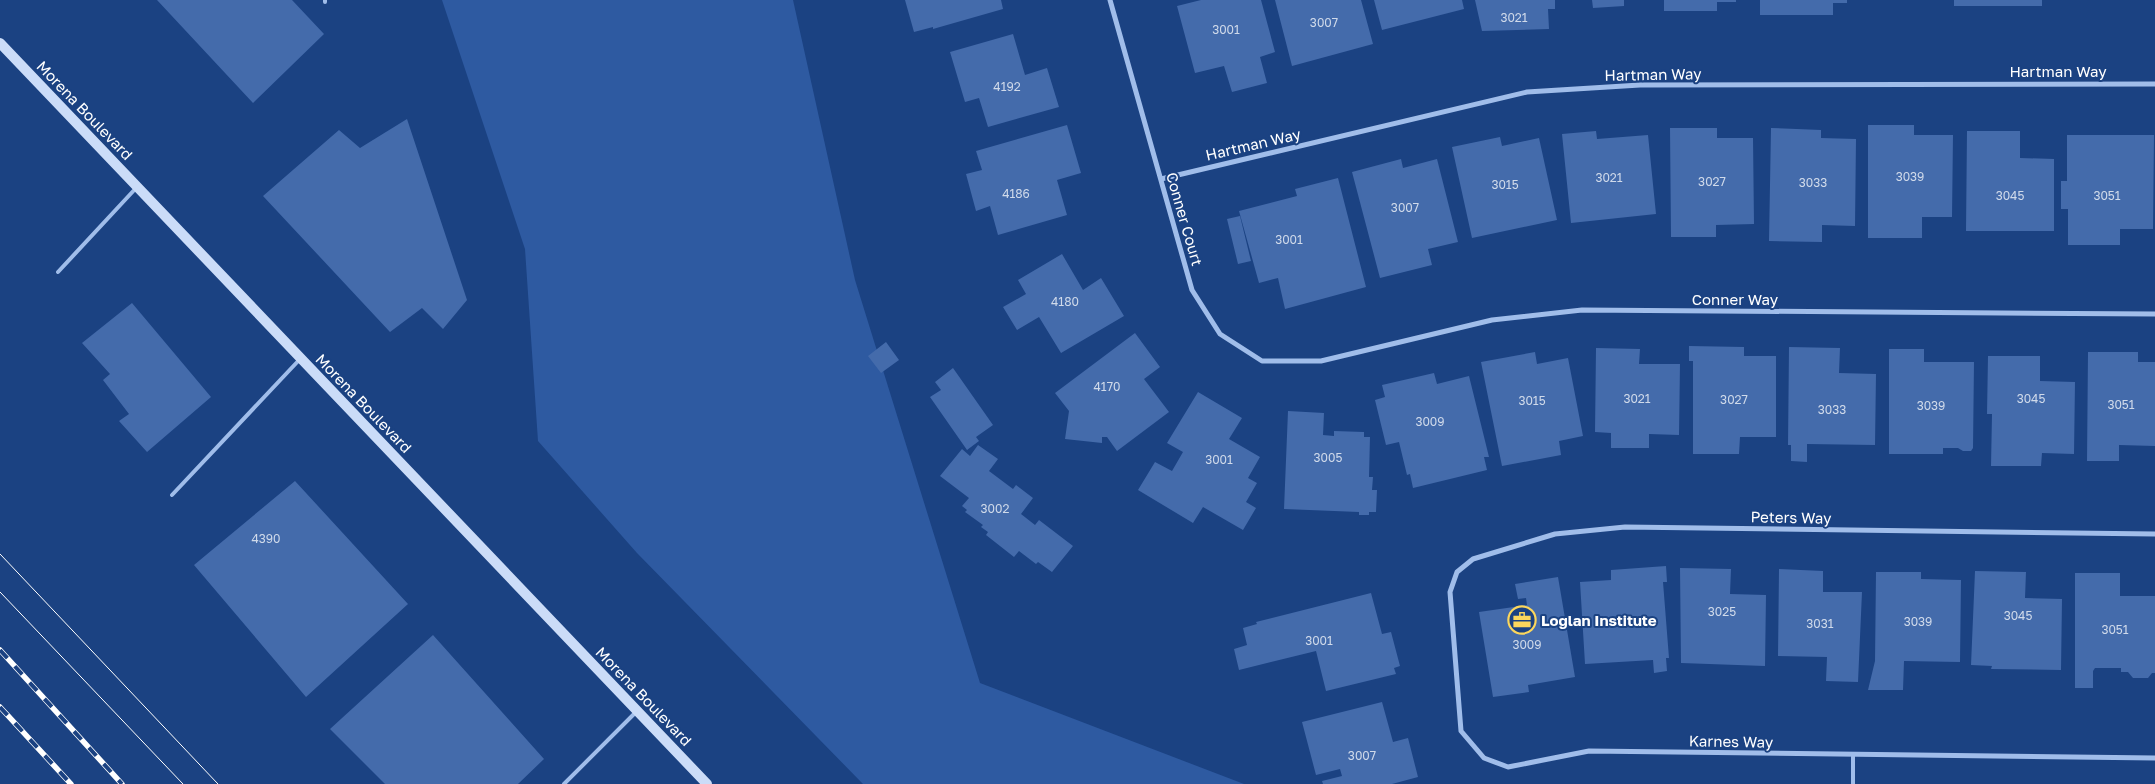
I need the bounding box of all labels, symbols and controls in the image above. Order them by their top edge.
house number: 3021 [1500,10,1528,25]
house number: 3007 [1310,15,1338,30]
house number: 3001 [1212,22,1240,37]
street label: Morena Boulevard [33,57,137,163]
street label: Hartman Way [2009,62,2107,80]
street label: Hartman Way [1604,64,1702,84]
house number: 4192 [993,79,1021,94]
street label: Hartman Way [1204,124,1303,164]
house number: 3039 [1896,169,1924,184]
street label: Conner Court [1163,170,1207,268]
house number: 3021 [1595,170,1623,185]
house number: 3027 [1698,174,1726,189]
house number: 3033 [1799,175,1827,190]
house number: 3015 [1491,177,1519,192]
house number: 4186 [1002,186,1030,201]
house number: 3045 [1996,188,2024,203]
house number: 3051 [2093,188,2121,203]
house number: 3007 [1391,200,1419,215]
house number: 3001 [1275,232,1303,247]
street label: Conner Way [1692,290,1779,308]
house number: 4180 [1051,294,1079,309]
street label: Morena Boulevard [312,350,416,456]
house number: 4170 [1094,379,1120,394]
house number: 3021 [1623,391,1651,406]
house number: 3045 [2017,391,2045,406]
house number: 3027 [1720,392,1748,407]
house number: 3015 [1518,393,1546,408]
house number: 3051 [2107,397,2135,412]
house number: 3039 [1917,398,1945,413]
house number: 3033 [1818,402,1846,417]
house number: 3009 [1415,414,1445,429]
house number: 3005 [1314,450,1342,465]
house number: 3001 [1205,452,1233,467]
house number: 3002 [981,501,1009,516]
street label: Peters Way [1750,507,1832,527]
house number: 4390 [251,531,281,546]
house number: 3025 [1708,604,1736,619]
office icon: Loglan Institute [1507,605,1537,635]
house number: 3045 [2004,608,2032,623]
place label: Loglan Institute [1541,611,1657,629]
house number: 3039 [1904,614,1932,629]
house number: 3031 [1806,616,1834,631]
house number: 3051 [2101,622,2129,637]
house number: 3001 [1305,633,1333,648]
house number: 3009 [1512,637,1542,652]
street label: Morena Boulevard [592,643,696,749]
street label: Karnes Way [1689,731,1774,751]
house number: 3007 [1348,748,1376,763]

